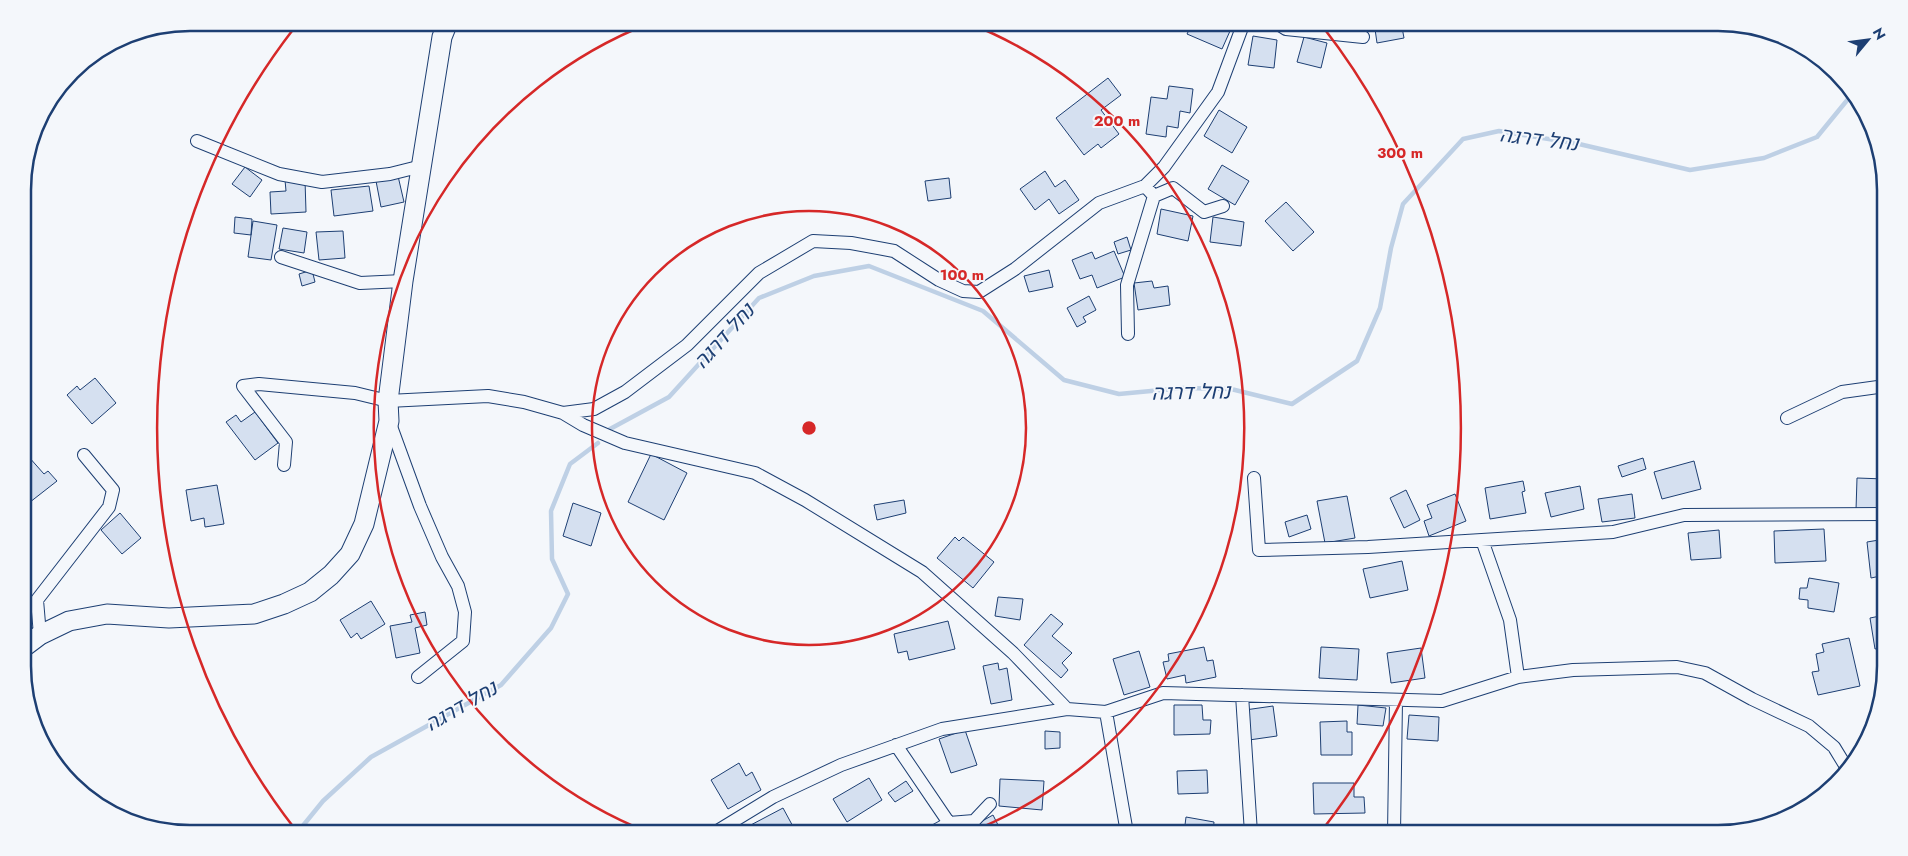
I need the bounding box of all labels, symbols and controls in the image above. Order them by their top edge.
north arrow [1843,15,1893,65]
text: N [1868,24,1891,43]
text: 200 m [1094,110,1140,132]
water label: נחל דרגה [1498,119,1581,159]
text: 300 m [1377,142,1423,164]
text: 100 m [940,264,984,286]
water label: נחל דרגה [686,296,763,375]
water label: נחל דרגה [1151,376,1232,408]
centre of rings [800,419,818,437]
water label: נחל דרגה [419,673,504,739]

